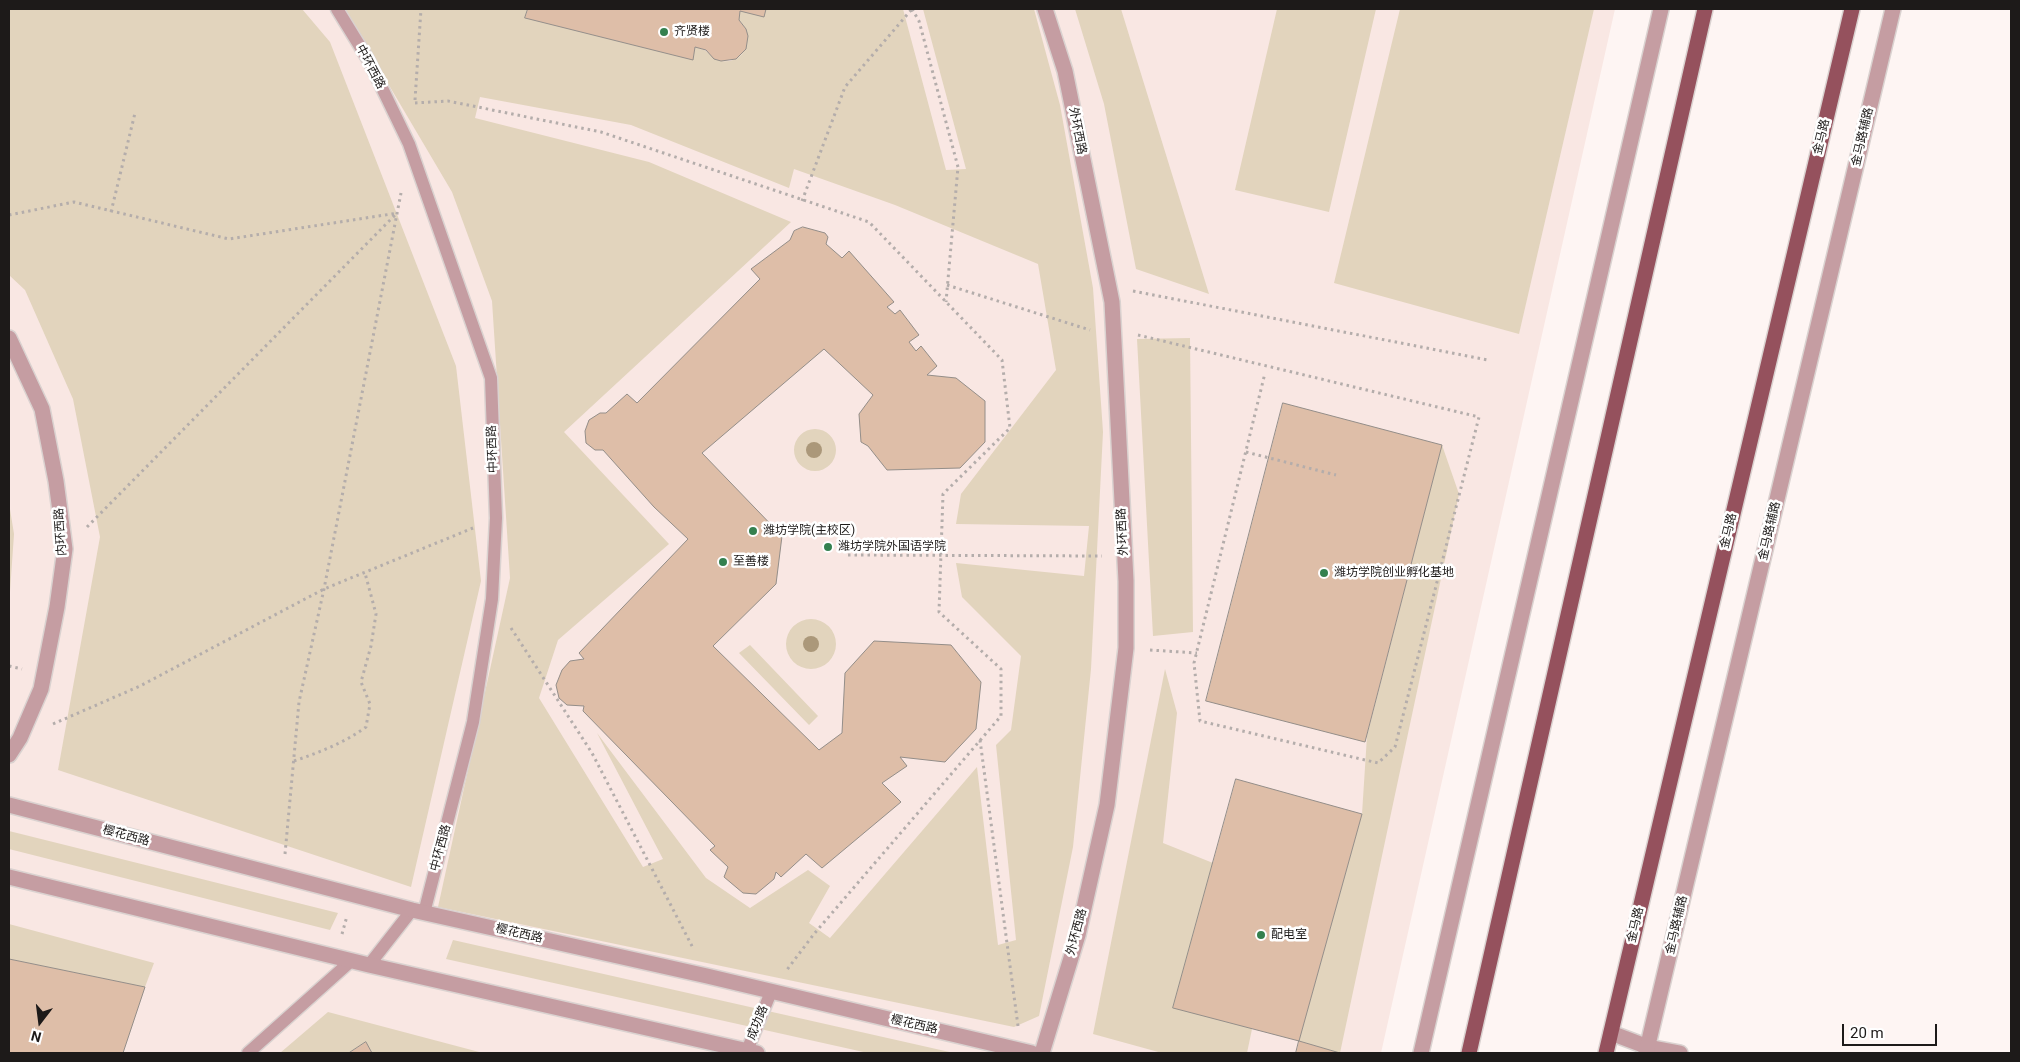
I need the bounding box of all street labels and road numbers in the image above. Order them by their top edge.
street label: 中环西路 [352,42,388,92]
street label: 外环西路 [1065,106,1089,156]
street label: 金马路辅路 [1849,106,1877,168]
street label: 金马路 [1811,118,1833,156]
street label: 中环西路 [485,425,501,473]
street label: 金马路辅路 [1756,500,1784,562]
street label: 内环西路 [52,508,70,556]
street label: 外环西路 [1115,508,1131,556]
street label: 金马路 [1718,512,1740,550]
street label: 樱花西路 [101,823,151,849]
street label: 中环西路 [428,823,454,873]
street label: 金马路辅路 [1663,894,1691,956]
street label: 金马路 [1625,906,1647,944]
street label: 外环西路 [1064,907,1090,957]
street label: 樱花西路 [494,922,544,946]
street label: 成功路 [745,1004,771,1042]
street label: 樱花西路 [889,1013,939,1037]

